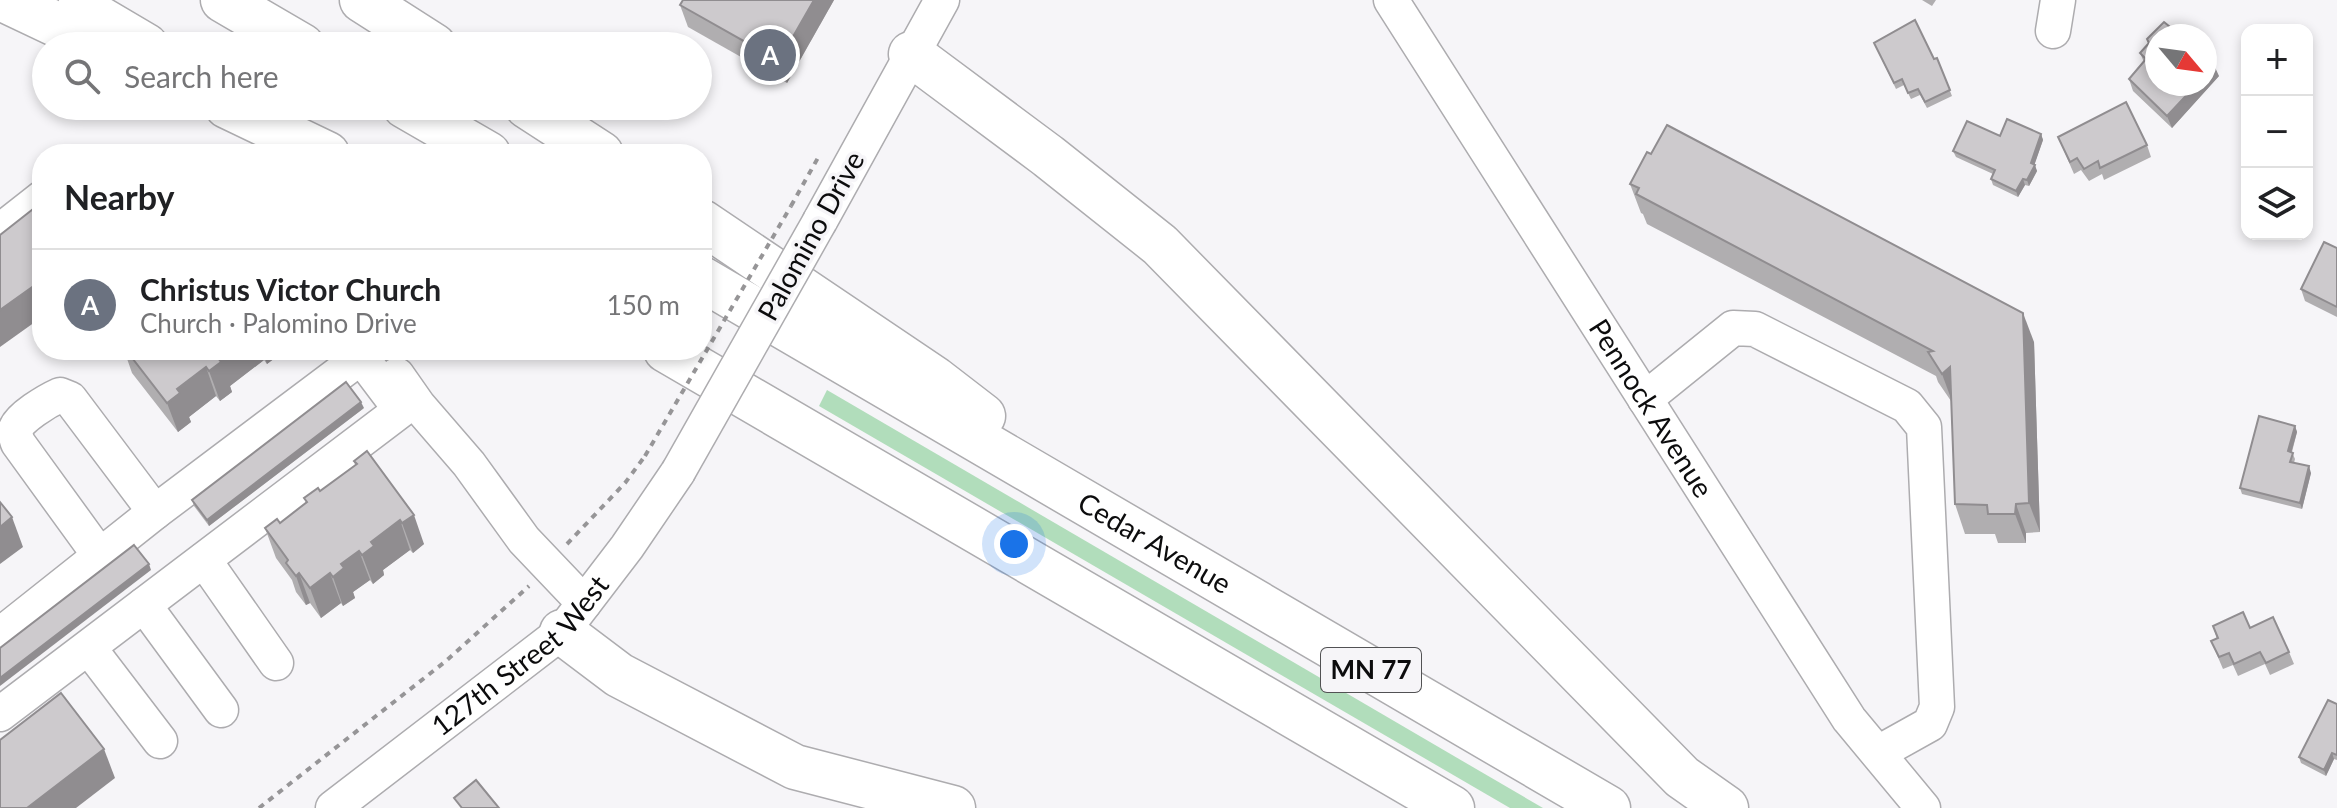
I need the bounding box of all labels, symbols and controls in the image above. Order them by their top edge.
north arrow [2145,24,2217,96]
map controls [2241,24,2313,240]
button: + [2241,24,2313,96]
pin: A [744,25,796,85]
search box [32,32,712,120]
icon: search [60,54,104,98]
text: Search here [124,58,279,94]
button: − [2241,96,2313,168]
street label: Palomino Drive [750,145,871,326]
button: layers [2241,168,2313,240]
text: Nearby [64,176,175,217]
text: Christus Victor Church [140,271,441,307]
text: A [81,289,99,321]
text: 150 m [607,289,680,321]
text: Church · Palomino Drive [140,307,417,339]
street label: Pennock Avenue [1583,312,1721,503]
street label: Cedar Avenue [1072,484,1238,600]
your location [994,524,1034,564]
street label: 127th Street West [424,568,615,742]
road number: MN 77 [1321,648,1421,692]

